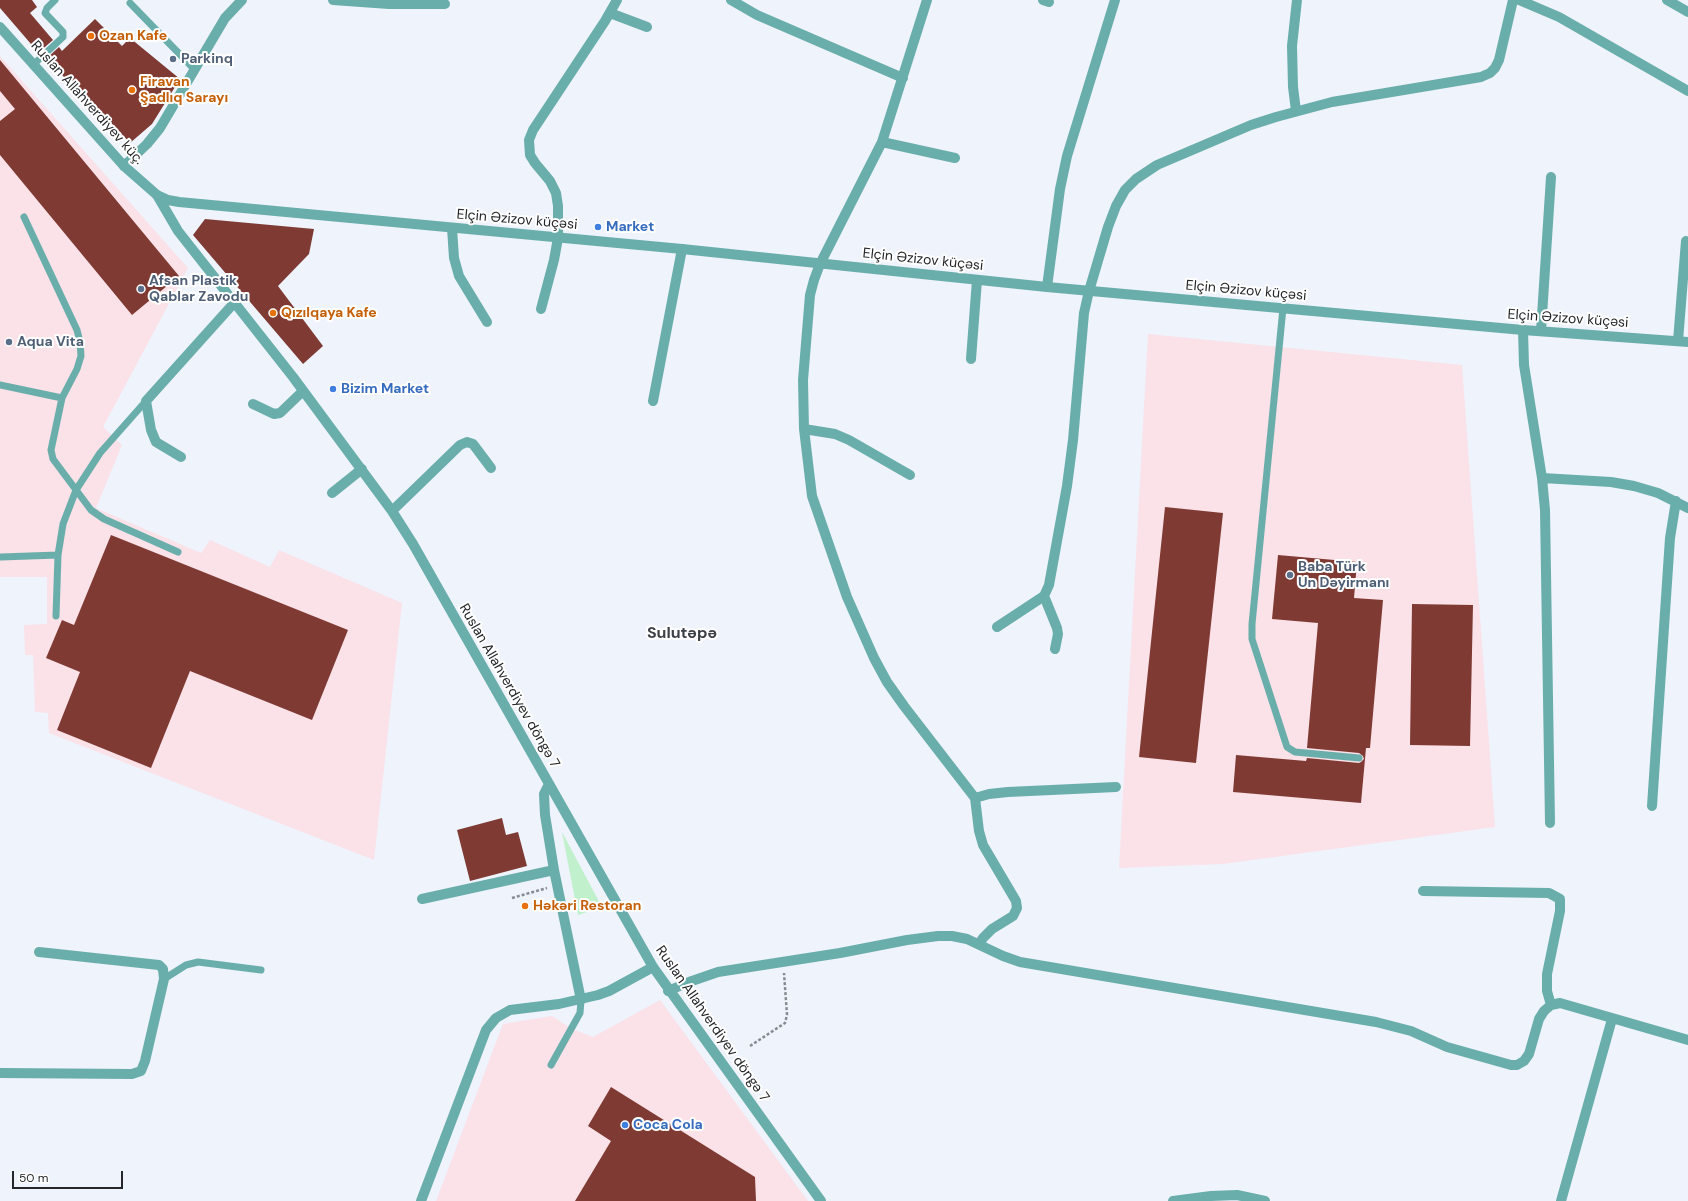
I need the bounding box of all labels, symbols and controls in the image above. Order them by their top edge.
place label: Ozan Kafe [99,28,167,44]
marker: Ozan Kafe [86,31,96,41]
street label: Ruslan Allahverdiyev küç. [27,38,147,168]
place label: Parkinq [181,51,233,67]
marker: Parkinq [168,54,178,64]
place label: Firavan Şadlıq Sarayı [140,74,228,106]
marker: Firavan Şadlıq Sarayı [127,85,137,95]
street label: Elçin Əzizov küçəsi [456,206,578,234]
place label: Market [606,219,654,235]
marker: Market [593,222,603,232]
street label: Elçin Əzizov küçəsi [862,245,984,275]
place label: Afsan Plastik Qablar Zavodu [149,273,248,306]
street label: Elçin Əzizov küçəsi [1185,277,1307,305]
marker: Afsan Plastik Qablar Zavodu [136,284,146,294]
place label: Qızılqaya Kafe [281,305,377,321]
street label: Elçin Əzizov küçəsi [1507,306,1629,332]
marker: Qızılqaya Kafe [268,308,278,318]
place label: Aqua Vita [17,334,84,350]
marker: Aqua Vita [4,337,14,347]
place label: Bizim Market [341,381,429,397]
marker: Bizim Market [328,384,338,394]
place label: Baba Türk Un Dəyirmanı [1298,559,1389,592]
marker: Baba Türk Un Dəyirmanı [1285,570,1295,580]
street label: Ruslan Allahverdiyev döngə 7 [455,601,563,771]
district label: Sulutəpə [647,624,717,644]
place label: Həkəri Restoran [533,898,641,914]
marker: Həkəri Restoran [520,901,530,911]
street label: Ruslan Allahverdiyev döngə 7 [652,943,772,1105]
place label: Coca Cola [633,1117,703,1133]
marker: Coca Cola [620,1120,630,1130]
scale bar [14,1163,125,1189]
text: 50 m [19,1170,48,1186]

